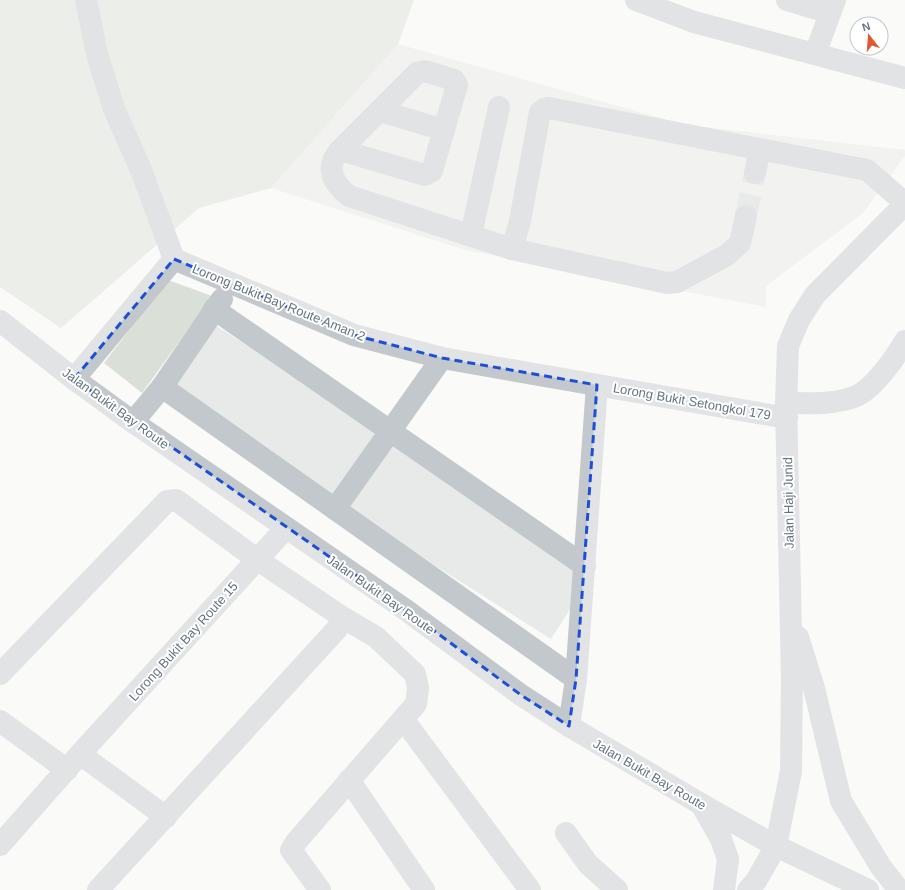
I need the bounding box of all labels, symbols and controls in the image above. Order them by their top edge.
north arrow [849,16,889,56]
text: N [861,20,872,33]
street label: Lorong Bukit Bay Route Aman 2 [190,261,367,344]
street label: Jalan Bukit Bay Route [60,365,172,452]
street label: Lorong Bukit Setongkol 179 [612,380,772,423]
street label: Jalan Haji Junid [780,457,797,549]
street label: Jalan Bukit Bay Route [324,552,437,637]
street label: Lorong Bukit Bay Route 15 [126,579,241,704]
street label: Jalan Bukit Bay Route [591,736,709,813]

